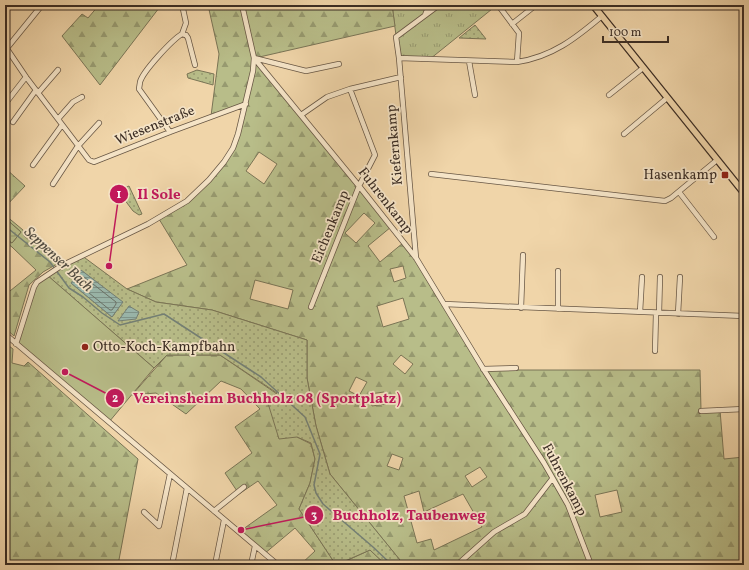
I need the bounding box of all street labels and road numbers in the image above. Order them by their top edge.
street label: Wiesenstraße [112,101,198,151]
street label: Kiefernkamp [382,104,408,186]
street label: Fuhrenkamp [353,164,417,238]
street label: Eichenkamp [308,188,354,266]
street label: Fuhrenkamp [537,440,591,520]

